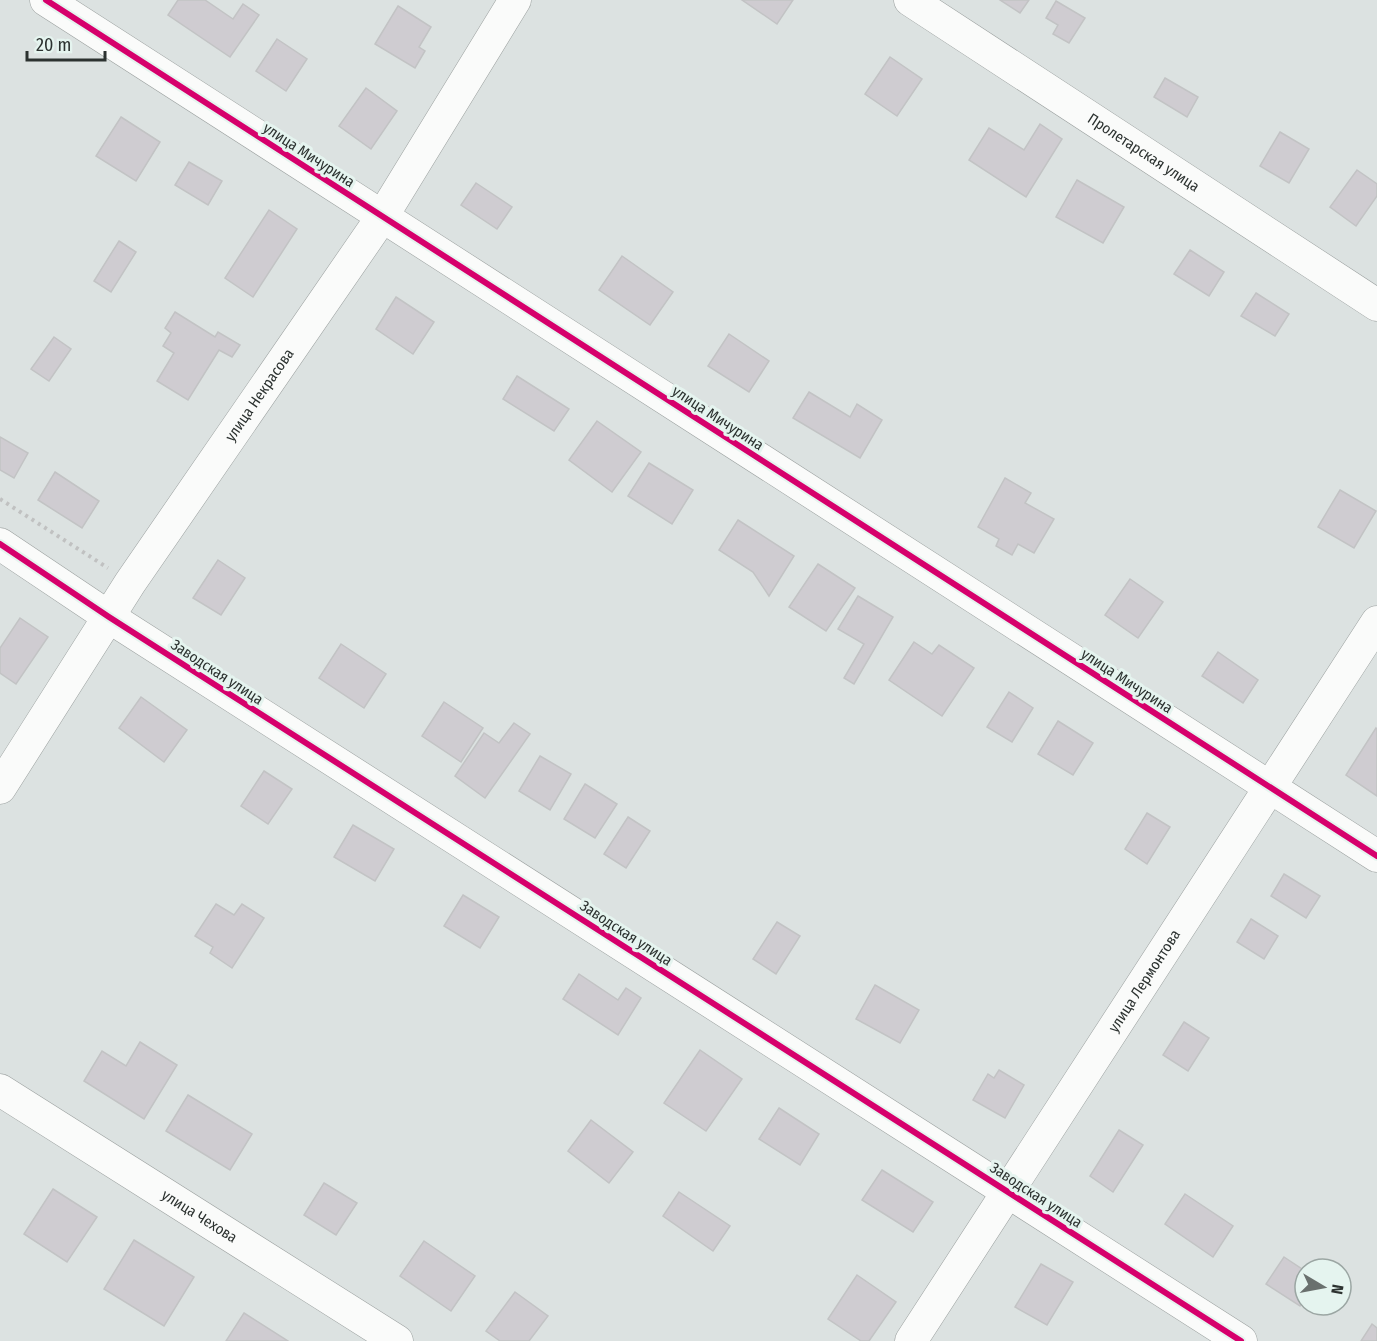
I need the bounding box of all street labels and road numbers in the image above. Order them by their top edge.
street label: Пролетарская улица [1084,110,1203,196]
street label: улица Мичурина [260,119,358,191]
street label: улица Некрасова [221,345,298,445]
street label: улица Мичурина [669,382,767,454]
street label: Заводская улица [167,635,267,709]
street label: улица Мичурина [1078,645,1176,717]
street label: Заводская улица [576,896,676,970]
street label: улица Лермонтова [1104,926,1184,1036]
street label: Заводская улица [986,1158,1086,1232]
street label: улица Чехова [158,1186,241,1247]

